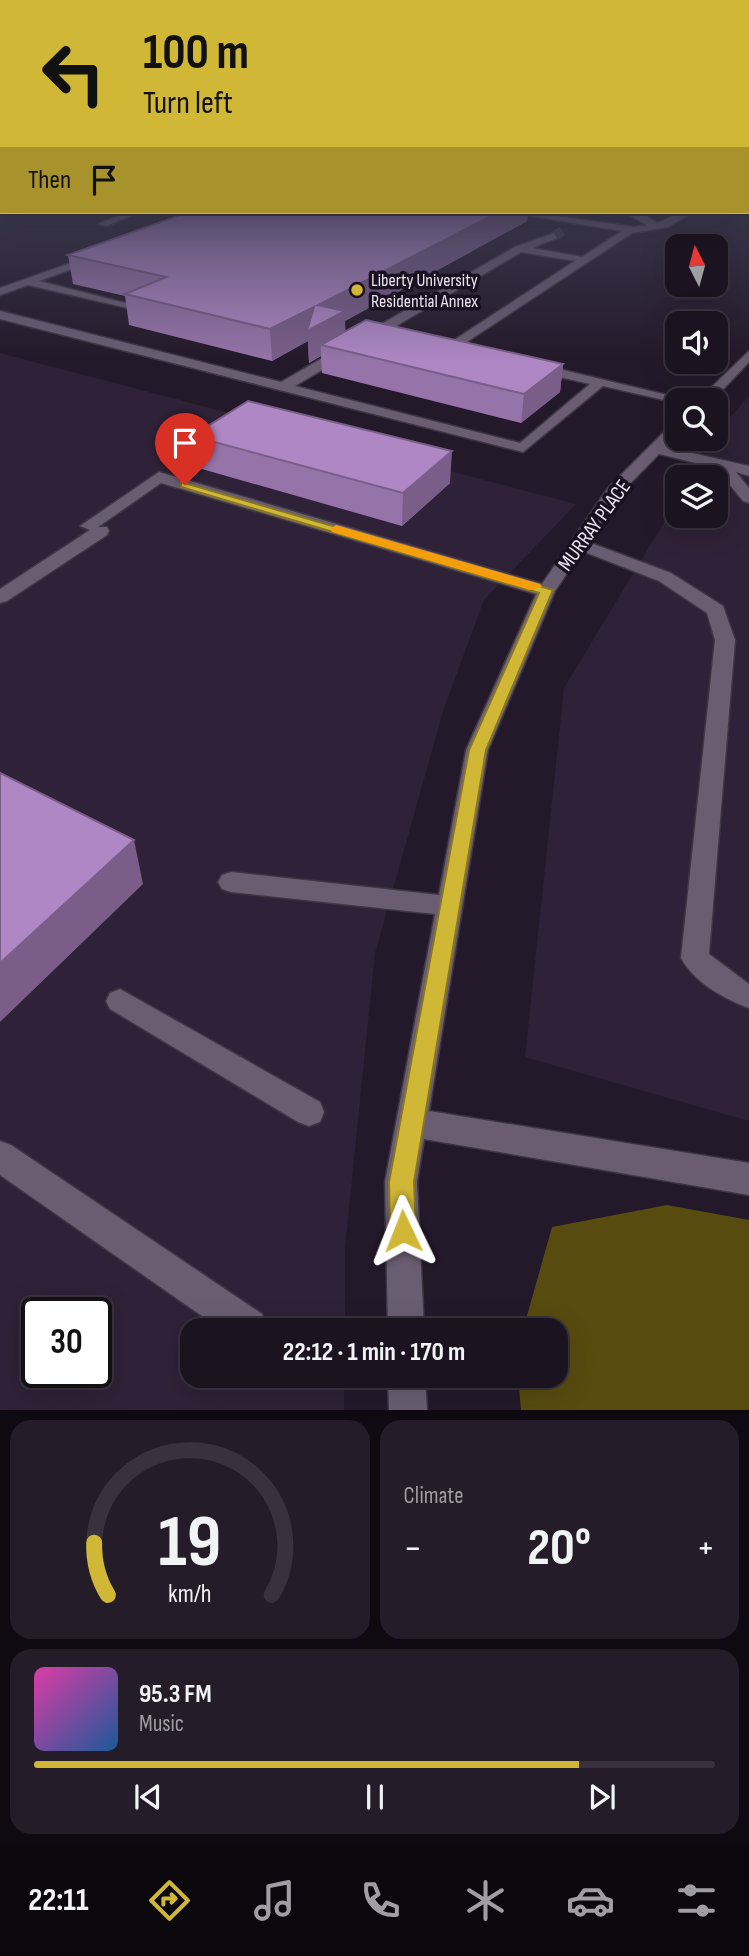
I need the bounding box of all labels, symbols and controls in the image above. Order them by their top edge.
text: 100 m [143,24,249,83]
icon: left [28,28,119,119]
text: Turn left [143,84,233,123]
icon: arrive [85,161,123,199]
text: Then [28,165,71,196]
north arrow [665,234,728,298]
map controls [665,234,728,528]
place label: Liberty University Residential Annex [371,270,478,312]
marker: Liberty University Residential Annex [349,282,365,298]
button: sound [665,311,728,374]
button: search [665,388,728,451]
pin [155,413,215,485]
icon: arrive [166,424,204,462]
button: layers [665,465,728,528]
street label: MURRAY PLACE [553,475,636,576]
position arrow [366,1194,440,1268]
speed limit sign: 30 [21,1297,112,1388]
text: 22:12 · 1 min · 170 m [283,1337,465,1368]
text: Climate [404,1482,463,1510]
text: 19 [158,1500,221,1588]
text: 20° [527,1517,591,1580]
text: − [404,1526,422,1571]
text: + [696,1526,715,1571]
text: km/h [168,1579,211,1610]
text: 95.3 FM [139,1679,212,1710]
text: Music [139,1710,184,1738]
icon: previous [129,1778,167,1816]
icon: pause [356,1778,394,1816]
icon: next [583,1778,621,1816]
icon: directions [145,1876,194,1925]
icon: music [250,1876,299,1925]
icon: phone [356,1876,405,1925]
icon: climate [461,1876,510,1925]
icon: car [566,1876,615,1925]
icon: filters [672,1876,721,1925]
text: 22:11 [28,1881,88,1920]

